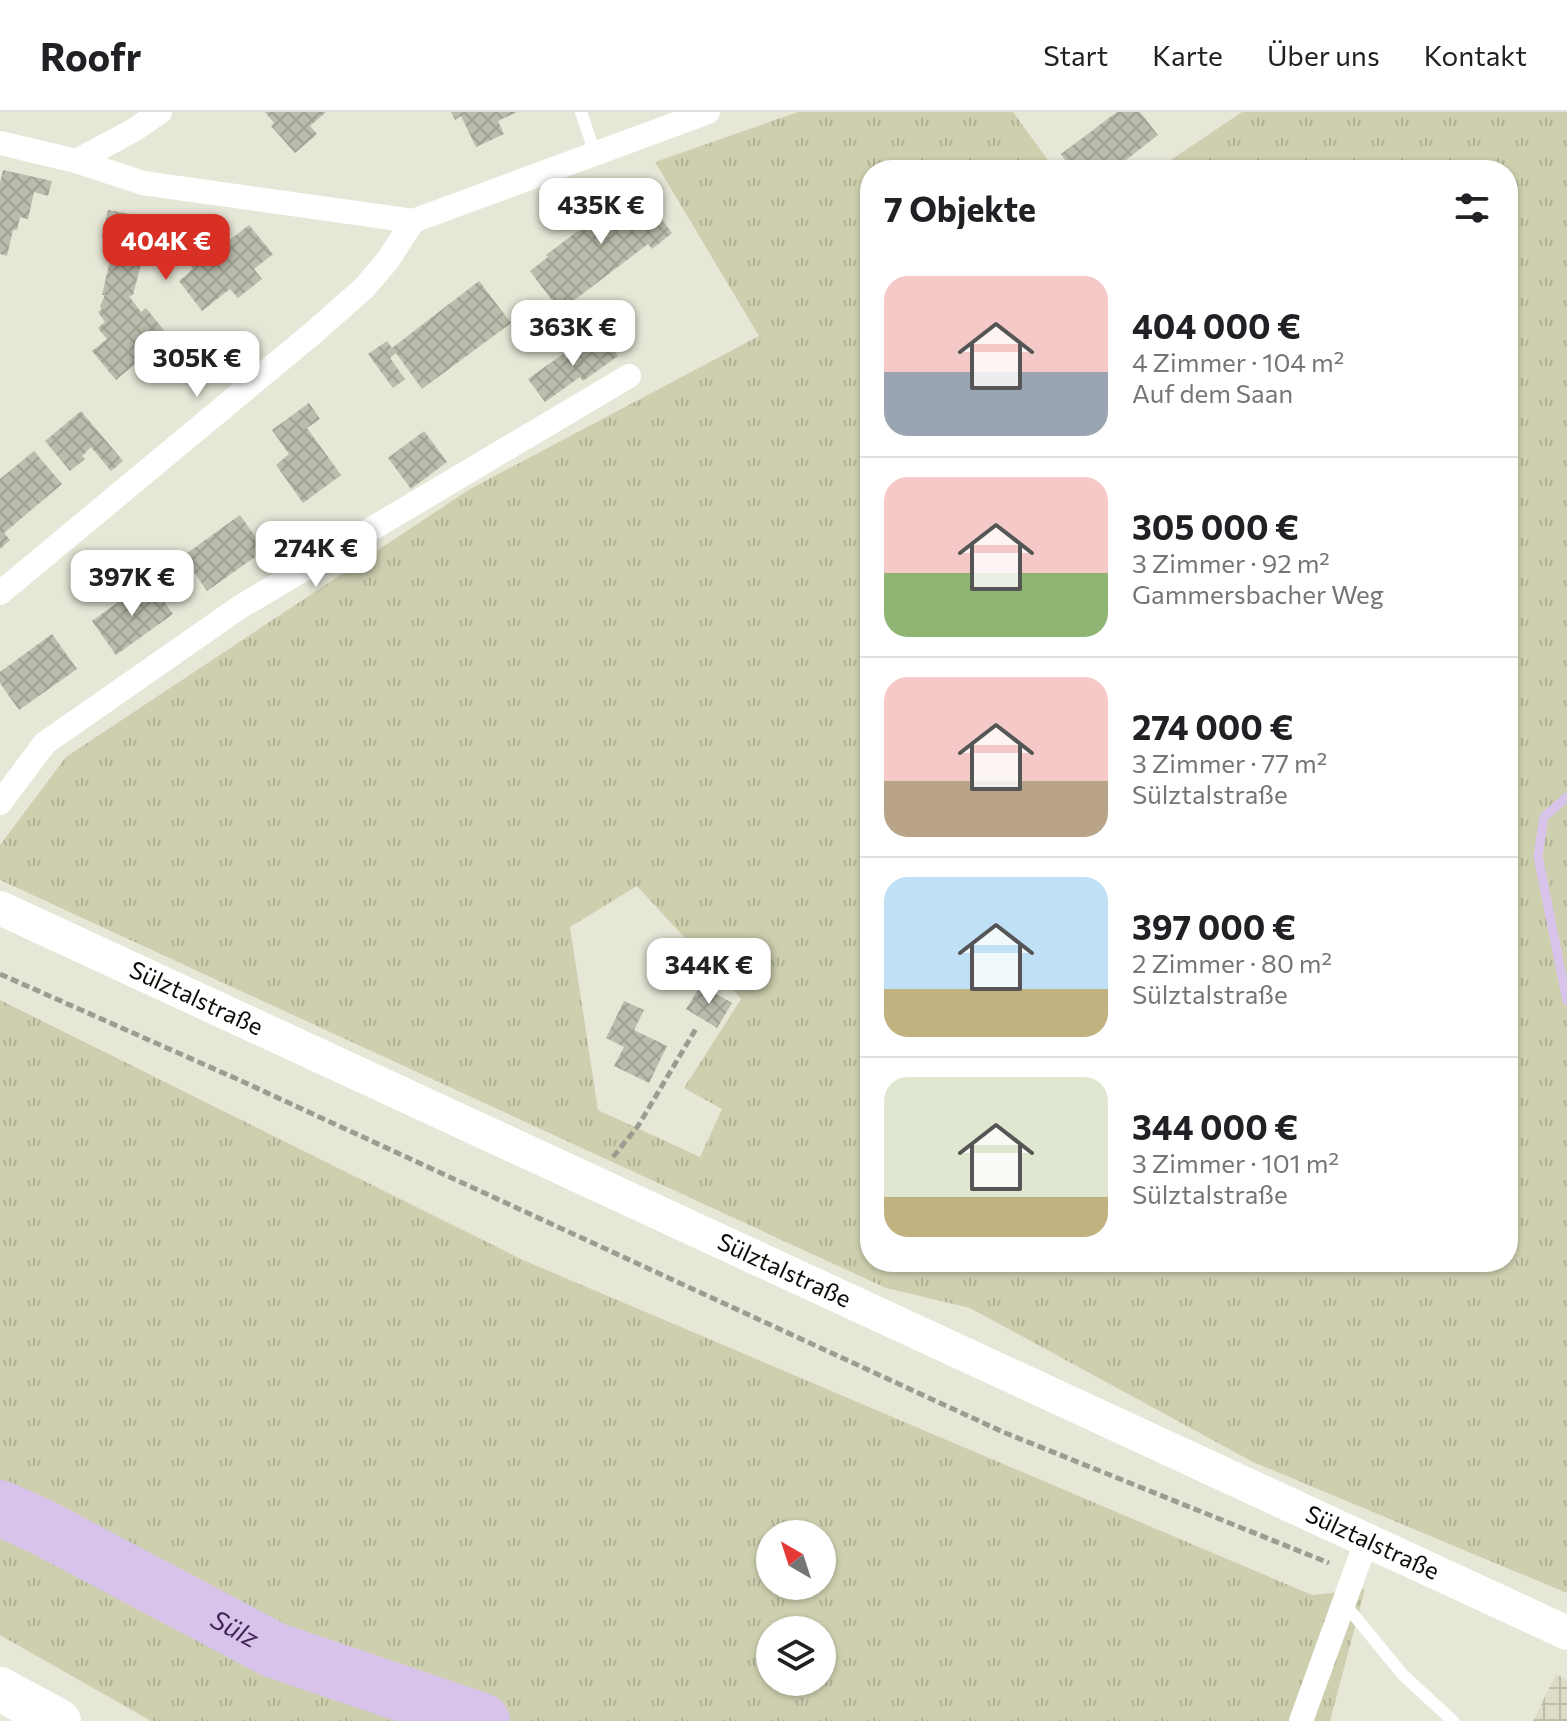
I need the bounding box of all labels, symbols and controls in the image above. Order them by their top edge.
text: Roofr [40,32,141,79]
text: Start [1043,38,1108,72]
text: Karte [1152,38,1223,72]
text: Über uns [1267,38,1380,72]
text: Kontakt [1424,38,1527,72]
pin: 435K € [536,178,666,246]
icon: filters [1450,186,1494,230]
text: 7 Objekte [884,187,1036,229]
text: 435K € [557,188,645,219]
pin: 404K € [101,214,231,282]
text: 404K € [121,224,211,255]
pin: 363K € [508,300,638,368]
text: 404 000 € [1132,304,1301,346]
icon: home [948,308,1044,404]
text: 363K € [529,310,617,341]
pin: 305K € [132,331,262,399]
text: 305K € [152,341,242,372]
text: 4 Zimmer · 104 m² [1132,346,1344,377]
text: Auf dem Saan [1132,377,1293,408]
text: 305 000 € [1132,505,1299,547]
icon: home [948,509,1044,605]
pin: 274K € [251,521,381,589]
text: 274K € [274,531,358,562]
text: 3 Zimmer · 92 m² [1132,547,1330,578]
pin: 397K € [67,550,197,618]
text: 397K € [89,560,175,591]
text: Gammersbacher Weg [1132,578,1384,609]
text: 274 000 € [1132,705,1293,747]
icon: home [948,709,1044,805]
text: 3 Zimmer · 77 m² [1132,747,1327,778]
text: Sülztalstraße [1132,778,1288,809]
text: 397 000 € [1132,905,1296,947]
icon: home [948,909,1044,1005]
pin: 344K € [644,938,774,1006]
text: 2 Zimmer · 80 m² [1132,947,1332,978]
text: 344K € [665,948,753,979]
street label: Sülztalstraße [125,954,268,1041]
text: Sülztalstraße [1132,978,1288,1009]
text: 344 000 € [1132,1105,1298,1147]
icon: home [948,1109,1044,1205]
text: 3 Zimmer · 101 m² [1132,1147,1339,1178]
text: Sülztalstraße [1132,1178,1288,1209]
street label: Sülztalstraße [713,1226,856,1313]
street label: Sülztalstraße [1301,1498,1444,1585]
north arrow [756,1520,836,1600]
map controls [756,1520,836,1696]
water label: Sülz [206,1602,264,1653]
button: layers [756,1616,836,1696]

